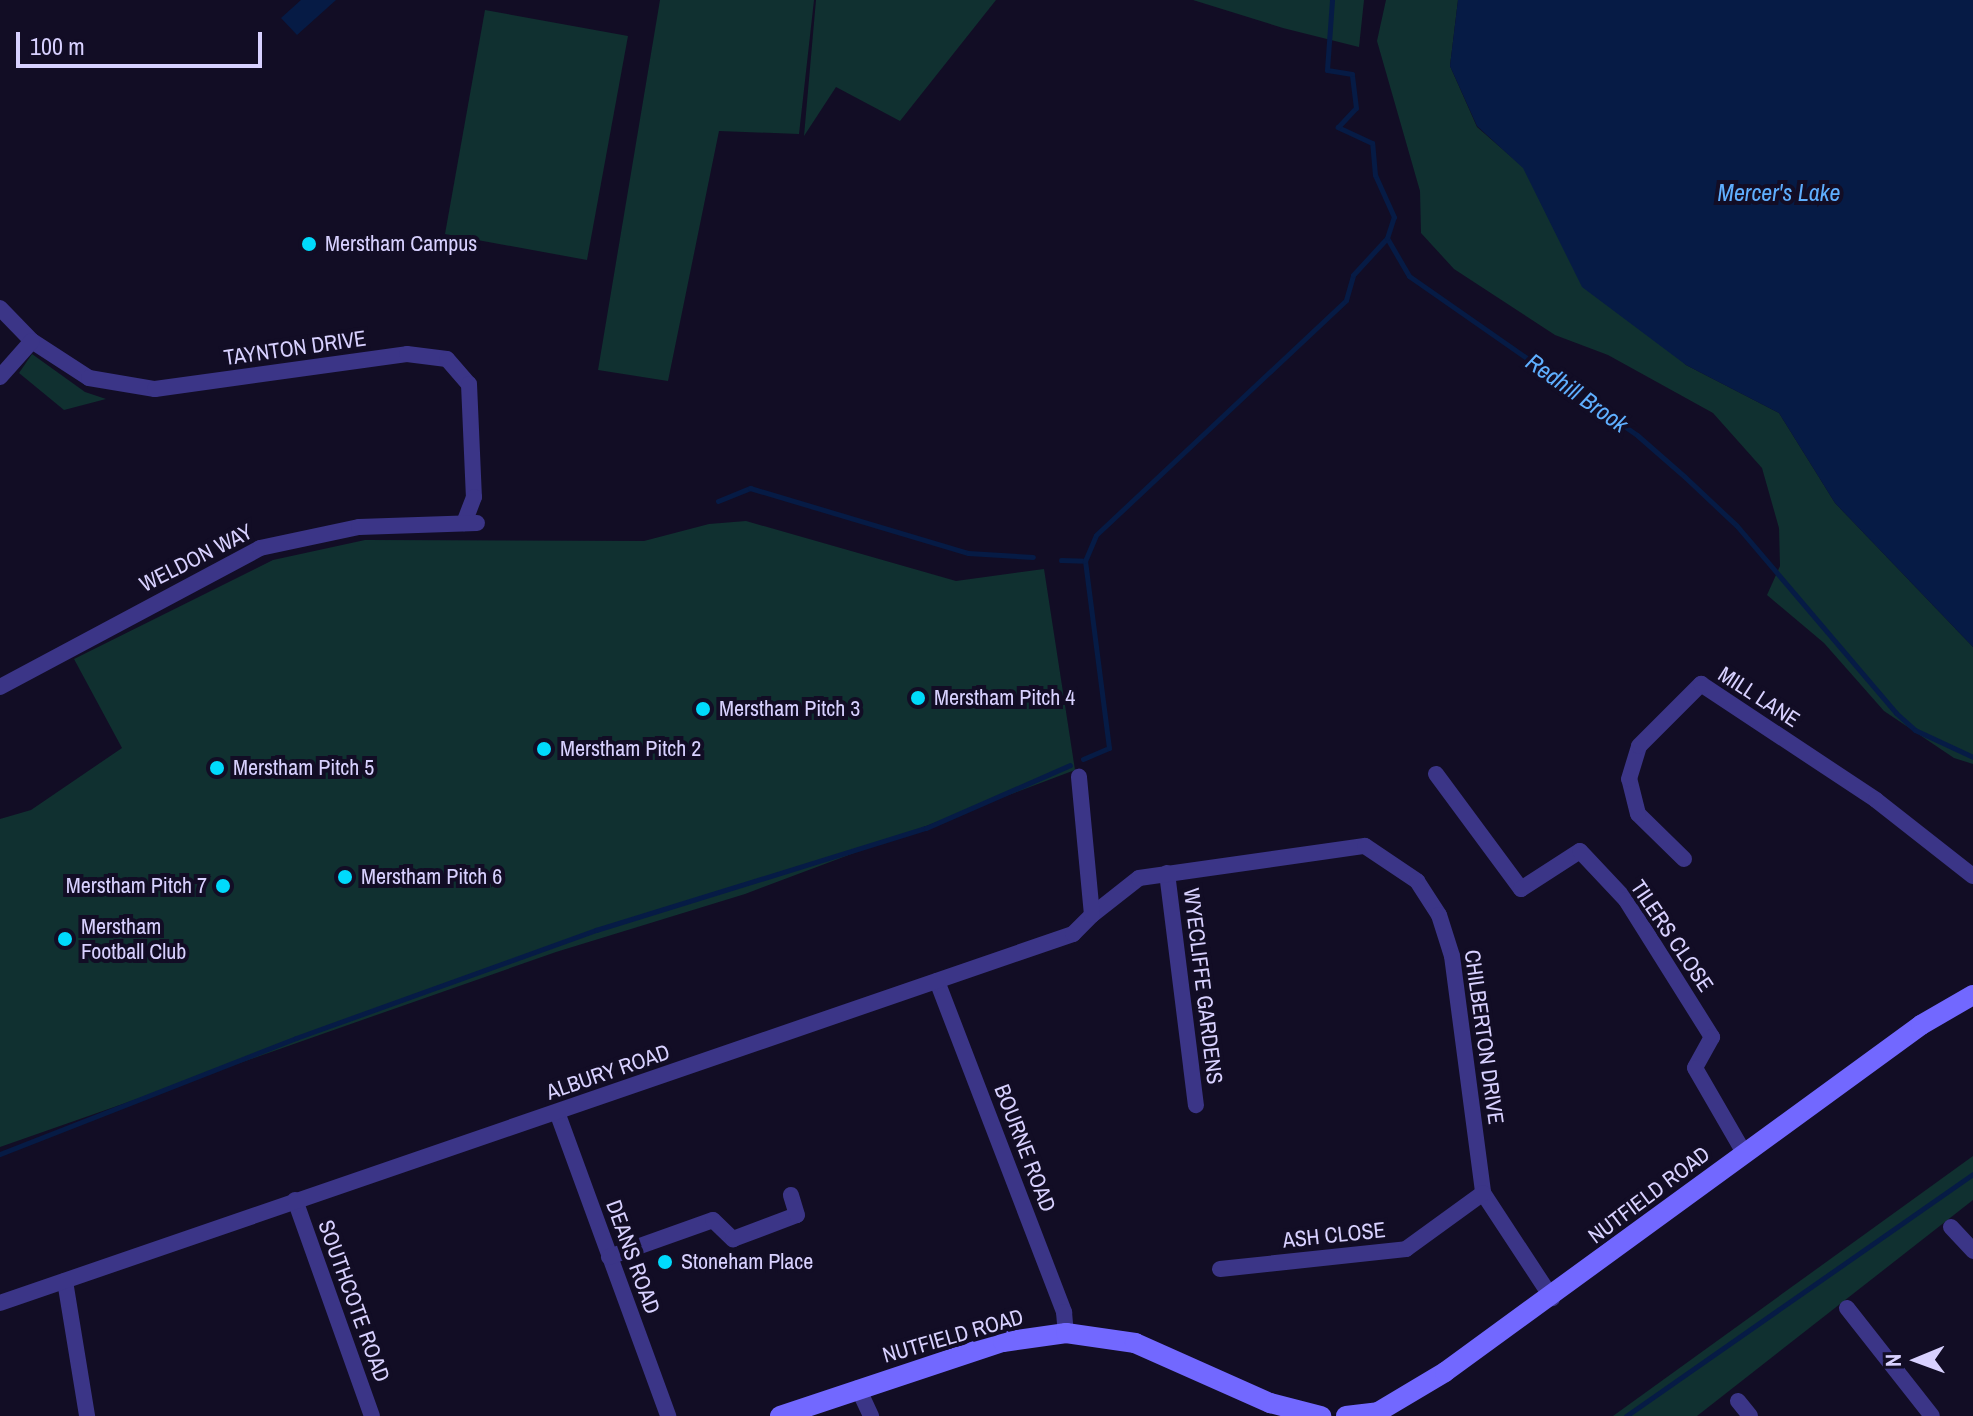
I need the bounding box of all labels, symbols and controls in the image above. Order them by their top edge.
scale bar [20,16,266,66]
text: 100 m [30,30,85,62]
water label: Mercer's Lake [1718,179,1840,207]
place label: Merstham Campus [325,231,477,257]
marker: Merstham Campus [300,235,318,253]
street label: TAYNTON DRIVE [222,325,368,371]
water label: Redhill Brook [1520,347,1634,439]
street label: WELDON WAY [135,518,257,598]
street label: MILL LANE [1713,661,1805,733]
place label: Merstham Pitch 4 [934,685,1075,711]
marker: Merstham Pitch 4 [909,689,927,707]
place label: Merstham Pitch 3 [719,696,860,722]
marker: Merstham Pitch 3 [694,700,712,718]
place label: Merstham Pitch 2 [560,736,701,762]
marker: Merstham Pitch 2 [535,740,553,758]
place label: Merstham Pitch 5 [233,755,374,781]
marker: Merstham Pitch 5 [208,759,226,777]
place label: Merstham Pitch 6 [361,864,502,890]
marker: Merstham Pitch 6 [336,868,354,886]
place label: Merstham Pitch 7 [66,873,207,899]
street label: TILERS CLOSE [1625,875,1719,997]
marker: Merstham Pitch 7 [214,877,232,895]
street label: WYECLIFFE GARDENS [1178,886,1228,1086]
place label: Merstham Football Club [81,913,186,964]
marker: Merstham Football Club [56,930,74,948]
street label: CHILBERTON DRIVE [1459,948,1509,1126]
street label: ALBURY ROAD [543,1039,673,1105]
street label: BOURNE ROAD [989,1081,1061,1215]
street label: NUTFIELD ROAD [1583,1141,1715,1249]
street label: DEANS ROAD [600,1196,666,1318]
street label: SOUTHCOTE ROAD [312,1216,396,1386]
street label: ASH CLOSE [1281,1216,1387,1254]
place label: Stoneham Place [681,1249,813,1275]
marker: Stoneham Place [656,1253,674,1271]
street label: NUTFIELD ROAD [880,1303,1026,1369]
north arrow [1877,1320,1957,1400]
text: N [1878,1354,1908,1367]

